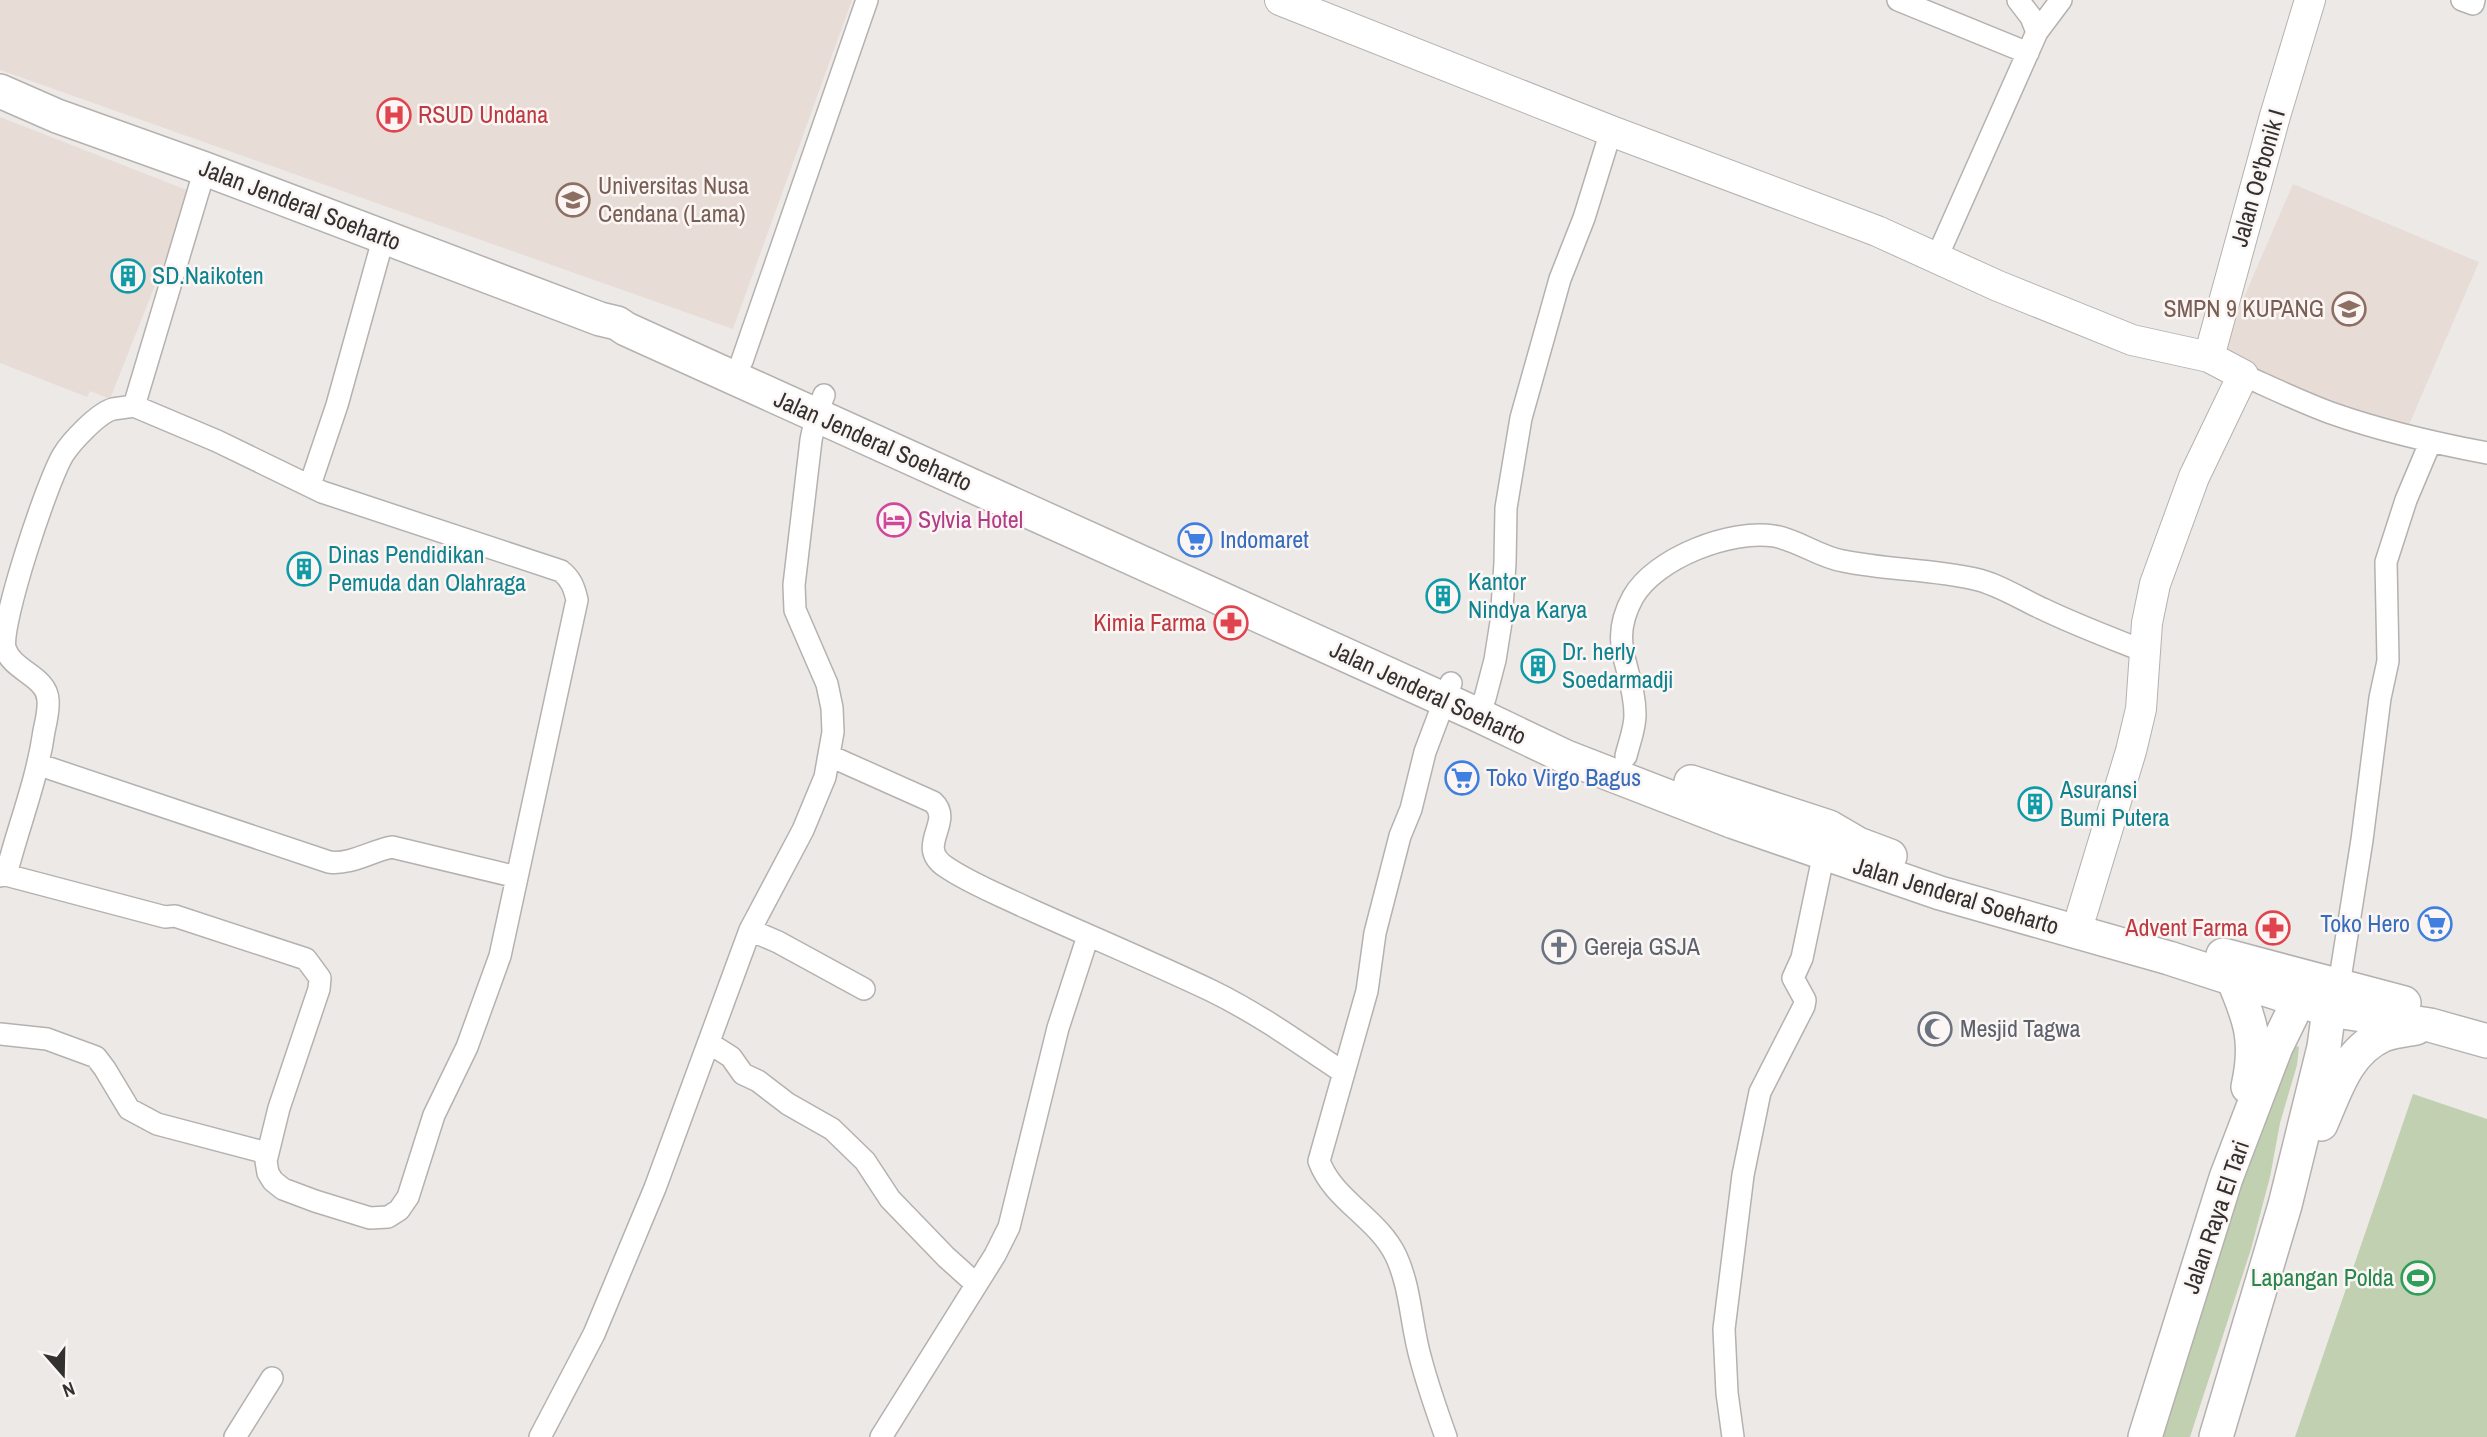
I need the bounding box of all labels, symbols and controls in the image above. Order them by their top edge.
hospital icon: RSUD Undana [375,96,413,134]
place label: RSUD Undana [418,98,548,130]
street label: Jalan Oe'bonik I [2222,105,2292,250]
street label: Jalan Jenderal Soeharto [195,151,406,257]
place label: Universitas Nusa Cendana (Lama) [598,169,749,229]
school or university icon: Universitas Nusa Cendana (Lama) [554,181,592,219]
building icon: SD.Naikoten [109,257,147,295]
place label: SD.Naikoten [152,259,264,291]
school or university icon: SMPN 9 KUPANG [2330,290,2368,328]
place label: SMPN 9 KUPANG [2164,292,2324,324]
street label: Jalan Jenderal Soeharto [769,382,977,498]
hotel icon: Sylvia Hotel [875,501,913,539]
place label: Sylvia Hotel [918,503,1023,535]
supermarket icon: Indomaret [1176,521,1214,559]
place label: Indomaret [1220,523,1309,555]
place label: Dinas Pendidikan Pemuda dan Olahraga [328,538,526,598]
building icon: Dinas Pendidikan Pemuda dan Olahraga [285,550,323,588]
place label: Kantor Nindya Karya [1468,565,1587,625]
building icon: Kantor Nindya Karya [1424,577,1462,615]
pharmacy icon: Kimia Farma [1212,604,1250,642]
place label: Kimia Farma [1093,606,1206,638]
street label: Jalan Jenderal Soeharto [1325,633,1532,752]
place label: Dr. herly Soedarmadji [1562,635,1674,695]
building icon: Dr. herly Soedarmadji [1519,647,1557,685]
supermarket icon: Toko Virgo Bagus [1443,759,1481,797]
place label: Toko Virgo Bagus [1486,761,1641,793]
place label: Asuransi Bumi Putera [2059,773,2169,833]
building icon: Asuransi Bumi Putera [2016,785,2054,823]
street label: Jalan Jenderal Soeharto [1850,849,2063,942]
supermarket icon: Toko Hero [2416,905,2454,943]
place label: Toko Hero [2320,907,2410,939]
pharmacy icon: Advent Farma [2254,909,2292,947]
place label: Advent Farma [2124,911,2248,943]
church icon: Gereja GSJA [1540,928,1578,966]
place label: Gereja GSJA [1584,930,1701,962]
mosque icon: Mesjid Tagwa [1916,1010,1954,1048]
place label: Mesjid Tagwa [1960,1012,2080,1044]
street label: Jalan Raya El Tari [2174,1136,2256,1297]
sports icon: Lapangan Polda [2399,1259,2437,1297]
place label: Lapangan Polda [2251,1261,2394,1293]
north arrow [28,1339,98,1409]
text: N [59,1376,79,1404]

